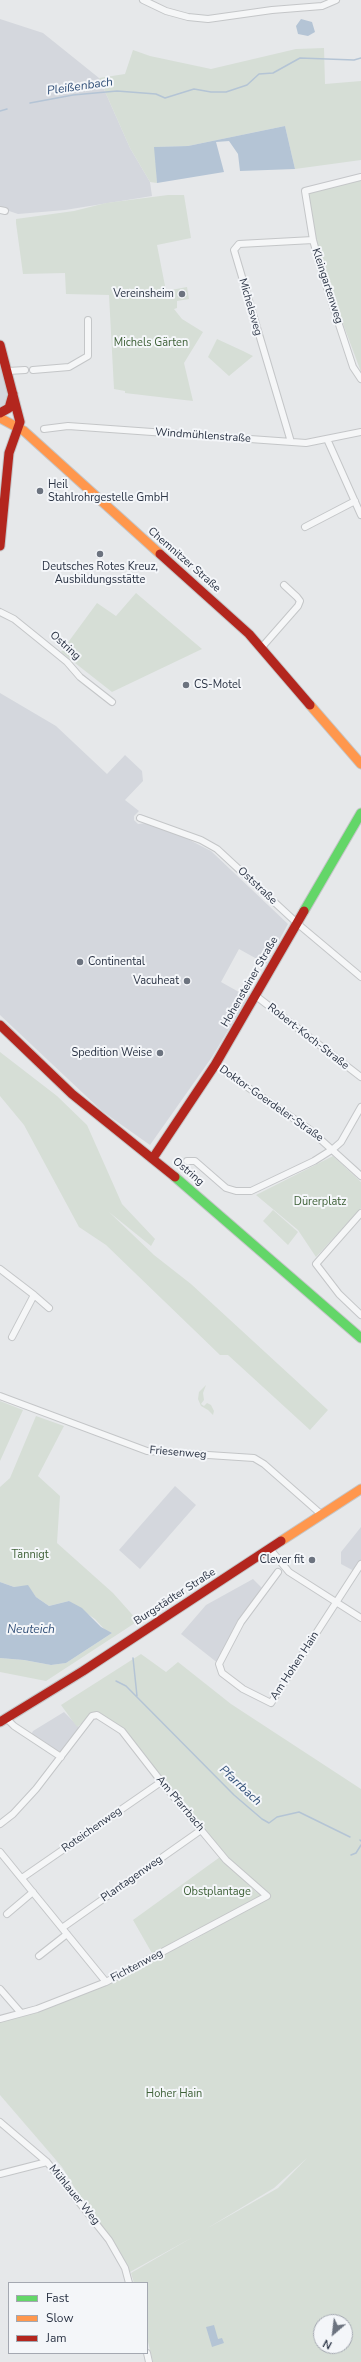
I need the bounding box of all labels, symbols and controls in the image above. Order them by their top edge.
water label: Pleißenbach [46,75,114,99]
street label: Kleingartenweg [309,247,345,325]
street label: Michelsweg [236,277,264,337]
place label: Vereinsheim [113,287,174,301]
marker: Vereinsheim [177,289,187,299]
park label: Michels Gärten [114,336,188,350]
street label: Windmühlenstraße [155,426,251,446]
place label: Heil Stahlrohrgestelle GmbH [48,478,169,504]
marker: Heil Stahlrohrgestelle GmbH [35,486,45,496]
street label: Chemnitzer Straße [145,525,223,595]
marker: Deutsches Rotes Kreuz, Ausbildungsstätte [95,549,105,559]
place label: Deutsches Rotes Kreuz, Ausbildungsstätte [42,560,158,586]
street label: Ostring [47,629,83,663]
place label: CS-Motel [194,678,241,692]
marker: CS-Motel [181,680,191,690]
street label: Oststraße [235,864,279,908]
street label: Hohensteiner Straße [219,935,281,1029]
place label: Continental [88,955,145,969]
marker: Continental [75,957,85,967]
place label: Vacuheat [133,974,179,988]
marker: Vacuheat [182,976,192,986]
street label: Robert-Koch-Straße [265,1001,351,1073]
place label: Spedition Weise [71,1046,152,1060]
marker: Spedition Weise [155,1048,165,1058]
street label: Doktor-Goerdeler-Straße [216,1063,326,1145]
street label: Ostring [170,1155,206,1189]
park label: Dürerplatz [294,1195,346,1209]
street label: Friesenweg [149,1444,207,1462]
park label: Tännigt [12,1548,48,1562]
place label: Clever fit [259,1553,304,1567]
marker: Clever fit [307,1555,317,1565]
street label: Burgstädter Straße [132,1566,218,1628]
water label: Neuteich [7,1623,55,1637]
street label: Am Hohen Hain [268,1629,322,1703]
water label: Pfarrbach [216,1763,264,1809]
street label: Am Pfarrbach [153,1774,207,1834]
street label: Roteichenweg [59,1804,125,1856]
street label: Plantagenweg [99,1853,165,1905]
park label: Obstplantage [183,1885,251,1899]
street label: Fichtenweg [109,1947,165,1985]
park label: Hoher Hain [146,2087,202,2101]
street label: Mühlauer Weg [46,2162,102,2228]
legend [8,2282,148,2354]
text: Fast [46,2290,69,2306]
text: Slow [46,2310,74,2326]
north arrow [313,2314,353,2354]
text: Jam [46,2330,67,2346]
text: N [320,2336,335,2353]

